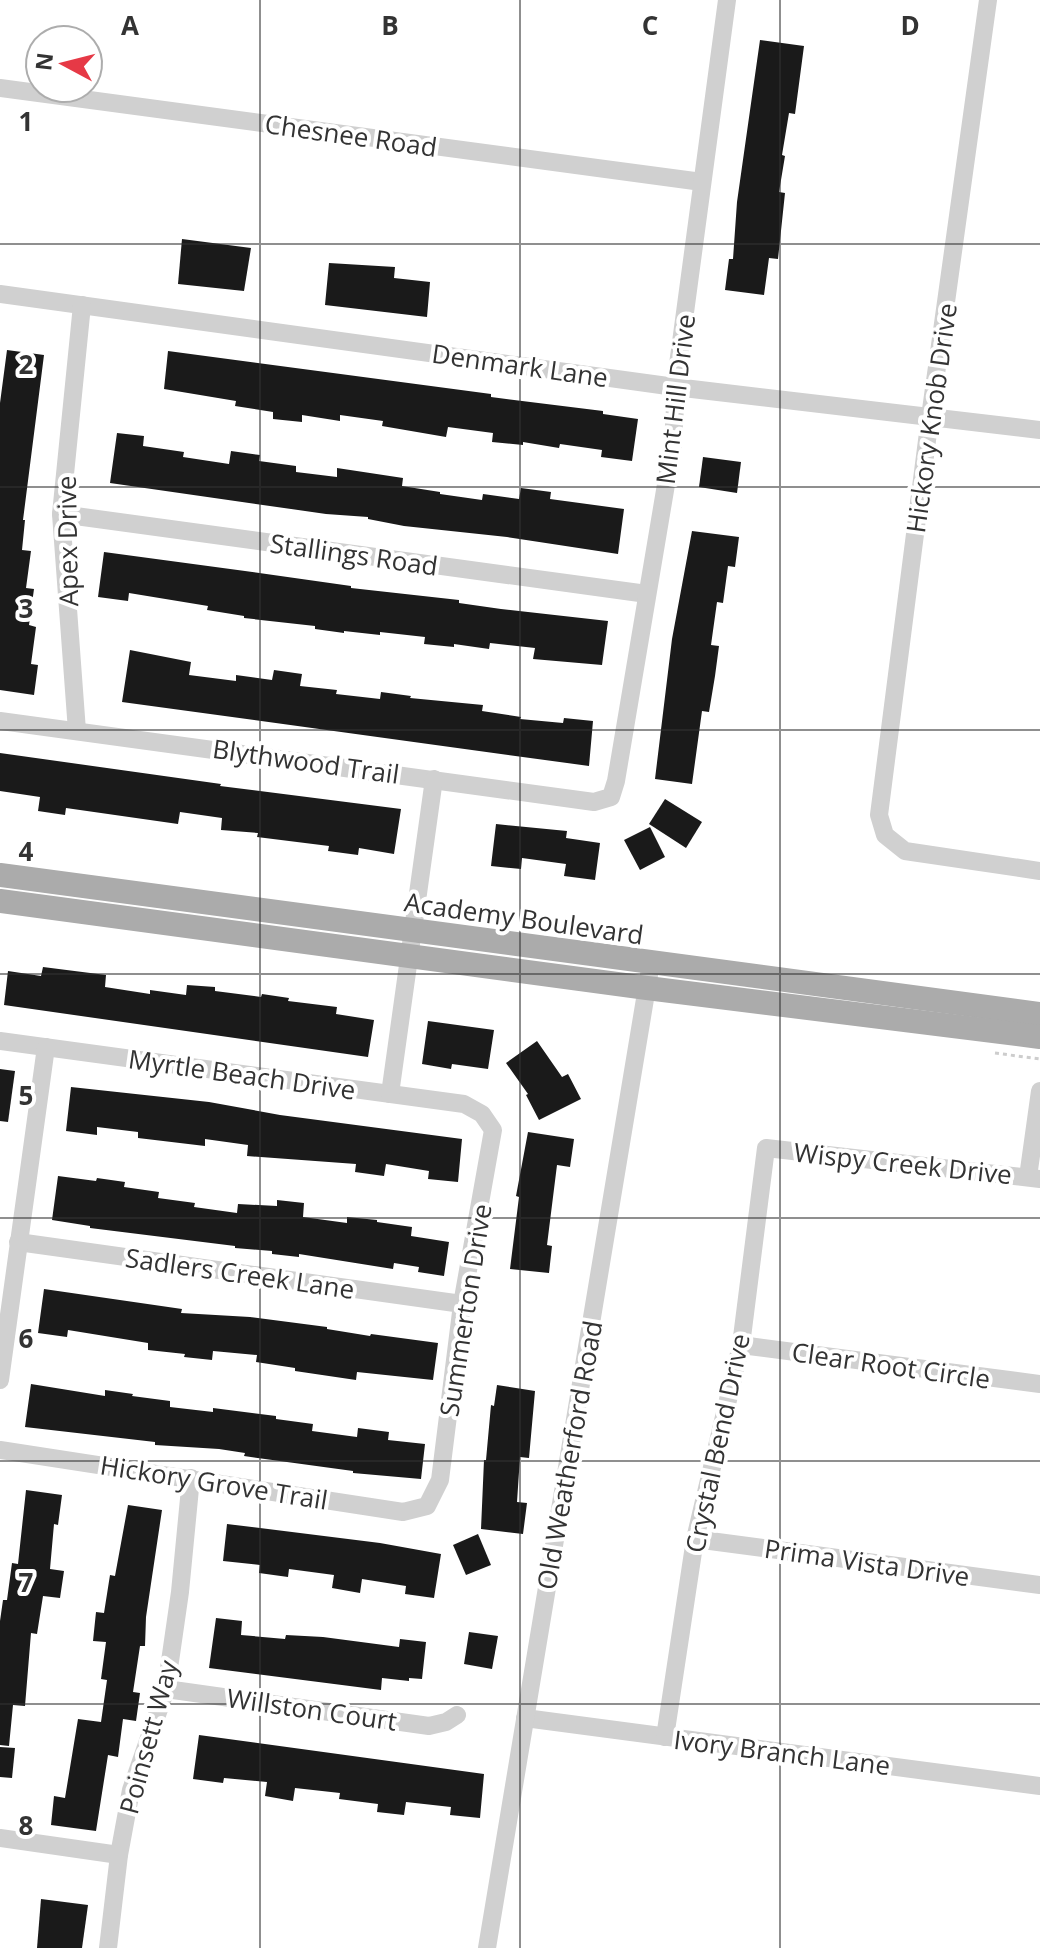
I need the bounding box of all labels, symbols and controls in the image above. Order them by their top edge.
text: A [121,7,139,43]
text: B [381,7,399,43]
text: C [642,7,658,43]
text: D [900,7,920,43]
north arrow [24,24,104,104]
text: N [27,51,59,72]
text: 1 [19,103,33,139]
street label: Chesnee Road [263,105,439,165]
street label: Hickory Knob Drive [897,301,965,535]
street label: Mint Hill Drive [647,312,703,486]
street label: Denmark Lane [430,335,610,395]
text: 2 [19,346,34,382]
street label: Apex Drive [48,475,86,607]
street label: Stallings Road [268,524,440,584]
text: 3 [19,590,33,626]
street label: Blythwood Trail [210,730,402,792]
text: 4 [19,833,34,869]
street label: Academy Boulevard [402,883,646,953]
street label: Myrtle Beach Drive [126,1040,358,1108]
text: 5 [19,1077,33,1113]
street label: Wispy Creek Drive [792,1134,1014,1192]
street label: Summerton Drive [430,1201,500,1419]
street label: Sadlers Creek Lane [123,1239,357,1307]
street label: Old Weatherford Road [528,1318,610,1592]
text: 6 [19,1320,34,1356]
street label: Crystal Bend Drive [676,1330,758,1556]
street label: Clear Root Circle [790,1333,992,1397]
street label: Hickory Grove Trail [98,1446,330,1518]
street label: Prima Vista Drive [762,1530,972,1594]
text: 7 [19,1564,34,1600]
street label: Poinsett Way [110,1655,186,1818]
street label: Willston Court [225,1679,399,1739]
street label: Ivory Branch Lane [672,1721,892,1783]
text: 8 [19,1807,33,1843]

